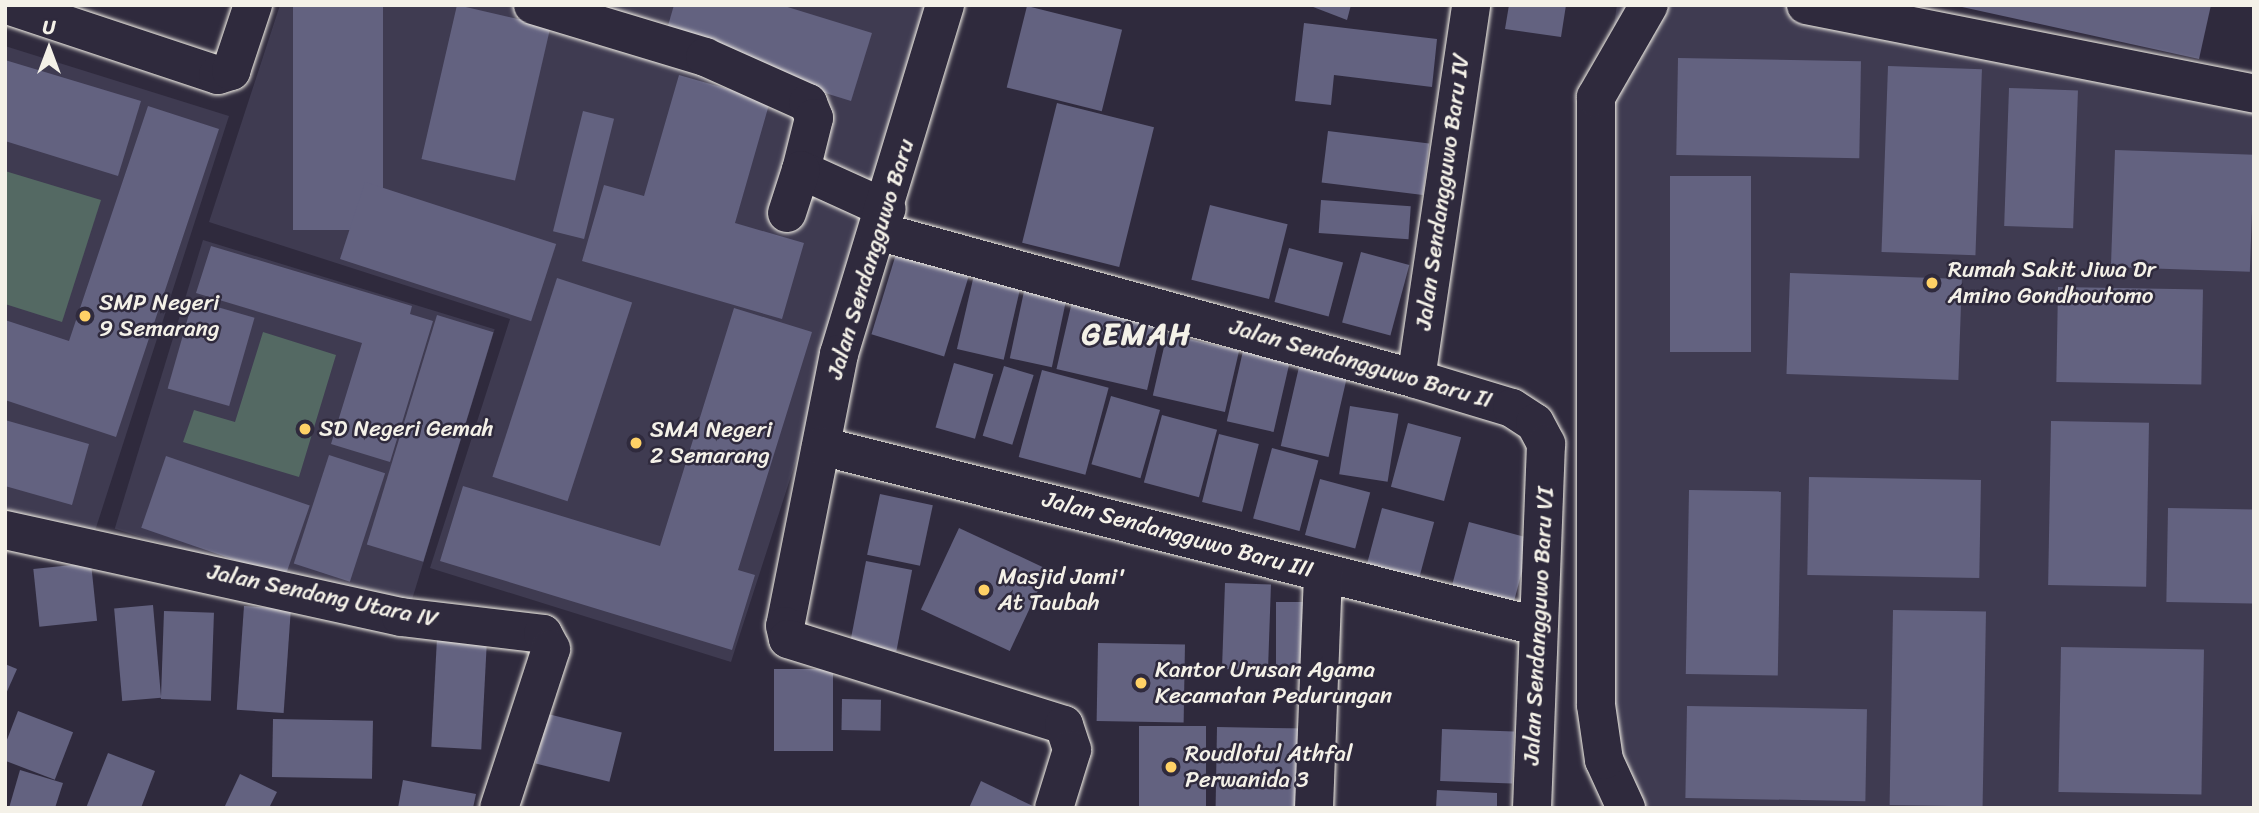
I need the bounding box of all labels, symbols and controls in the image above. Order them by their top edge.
text: U [43,11,55,44]
north arrow [14,14,84,84]
street label: Jalan Sendangguwo Baru IV [1410,52,1476,332]
street label: Jalan Sendangguwo Baru [821,135,921,383]
place label: Rumah Sakit Jiwa Dr Amino Gondhoutomo [1948,256,2156,310]
marker: Rumah Sakit Jiwa Dr Amino Gondhoutomo [1922,273,1942,293]
place label: SMP Negeri 9 Semarang [99,289,220,343]
marker: SMP Negeri 9 Semarang [77,308,93,324]
street label: Jalan Sendangguwo Baru II [1226,313,1496,415]
district label: GEMAH [1082,316,1192,352]
place label: SD Negeri Gemah [319,415,494,443]
place label: SMA Negeri 2 Semarang [650,416,772,470]
marker: SD Negeri Gemah [297,421,313,437]
marker: SMA Negeri 2 Semarang [628,435,644,451]
street label: Jalan Sendangguwo Baru III [1039,485,1317,585]
street label: Jalan Sendangguwo Baru VI [1518,486,1560,766]
street label: Jalan Sendang Utara IV [204,558,442,634]
place label: Masjid Jami' At Taubah [998,563,1126,617]
marker: Masjid Jami' At Taubah [976,582,992,598]
place label: Kantor Urusan Agama Kecamatan Pedurungan [1155,656,1392,710]
marker: Kantor Urusan Agama Kecamatan Pedurungan [1133,675,1149,691]
place label: Roudlotul Athfal Perwanida 3 [1185,740,1352,794]
marker: Roudlotul Athfal Perwanida 3 [1163,759,1179,775]

